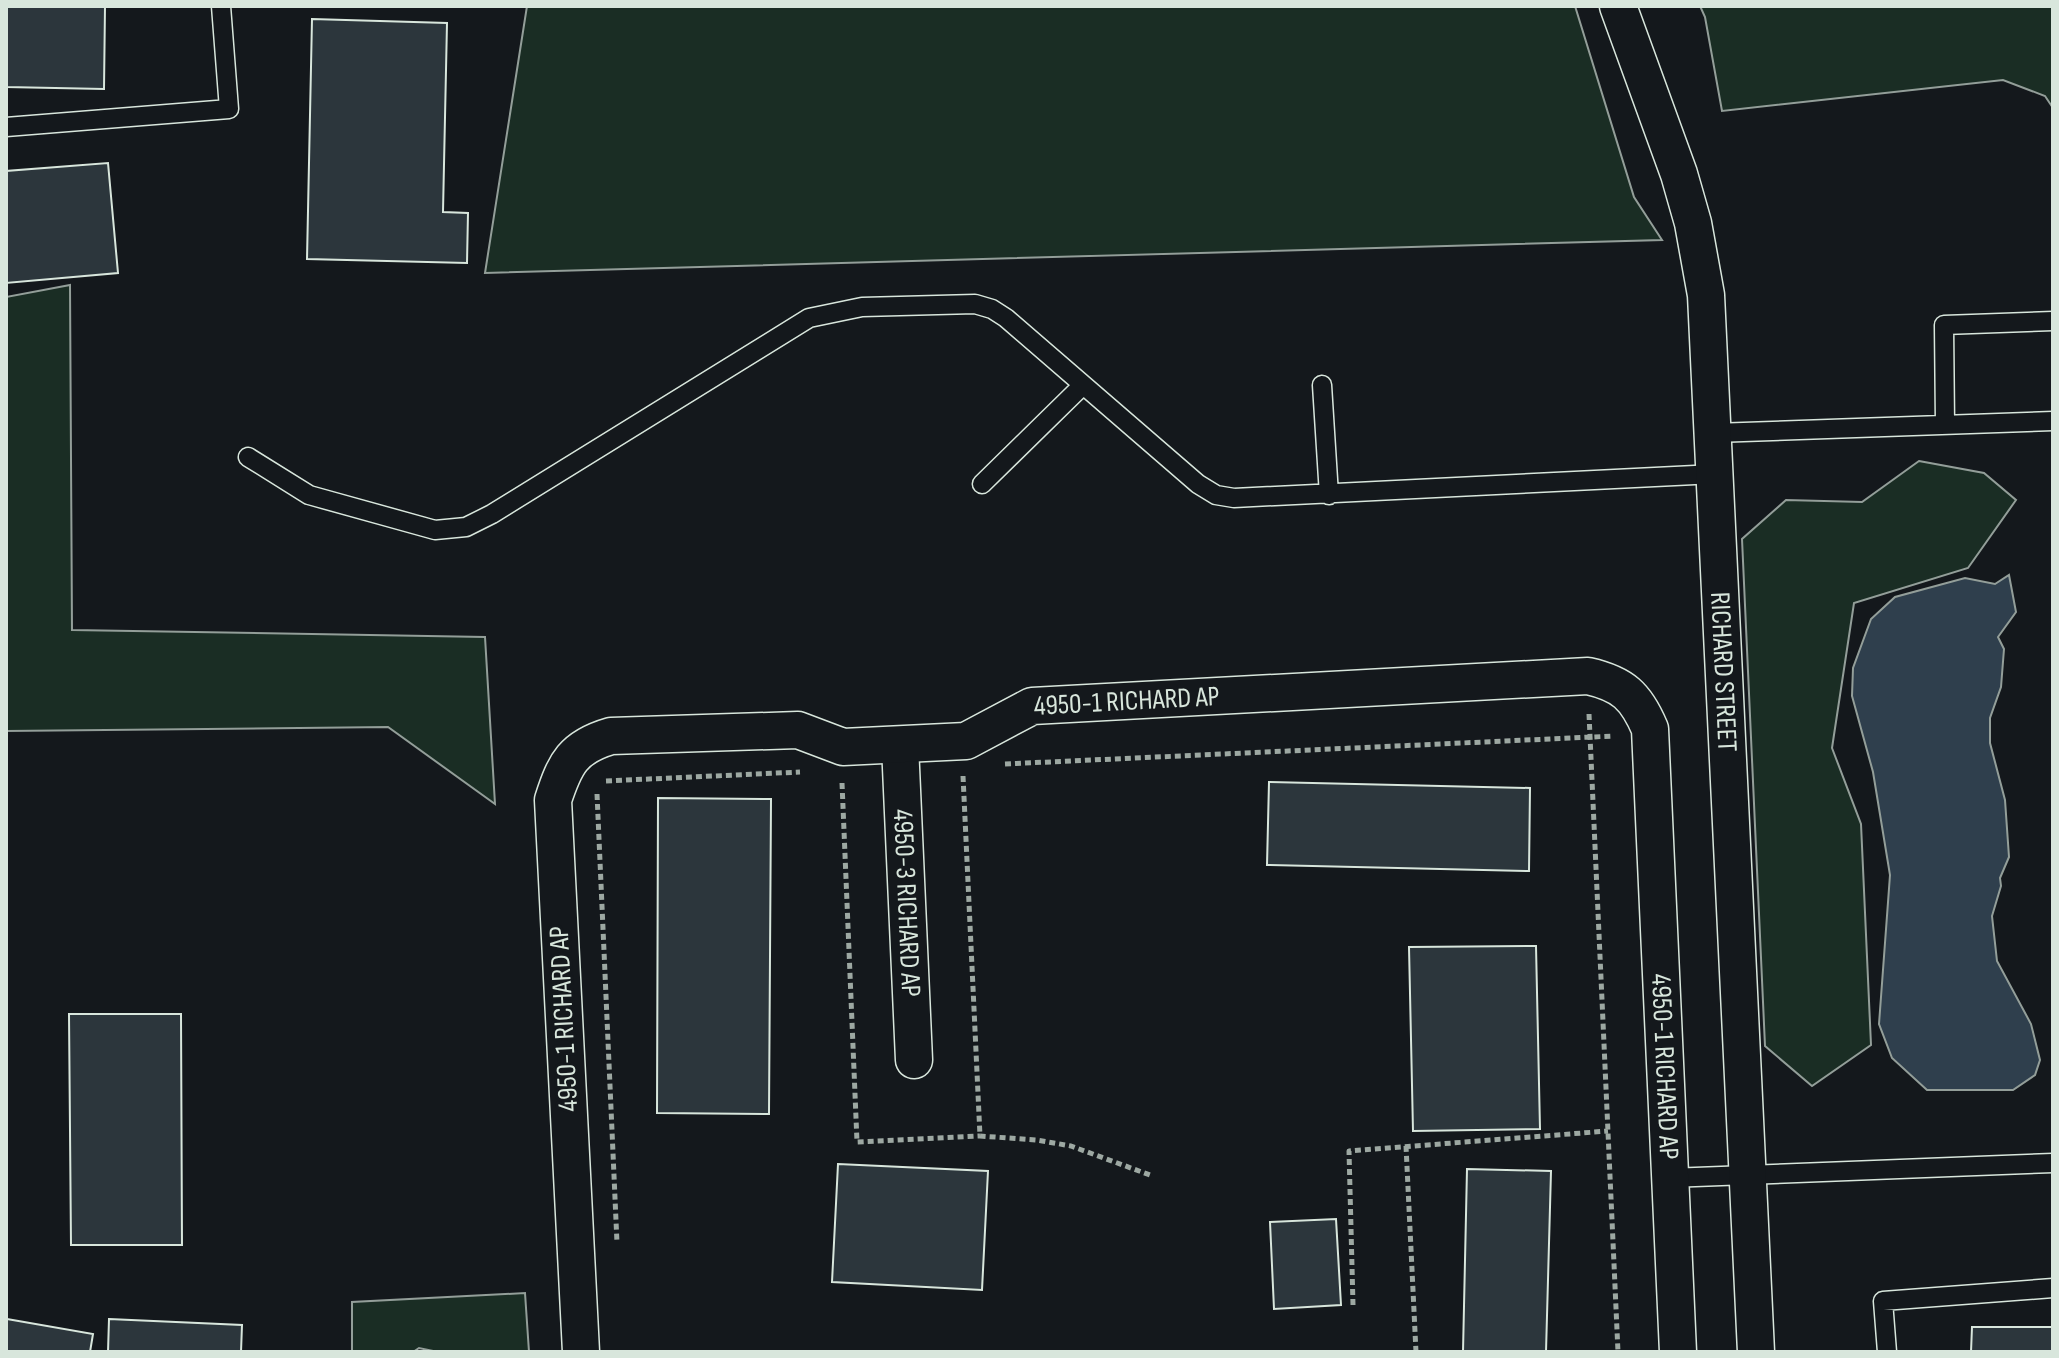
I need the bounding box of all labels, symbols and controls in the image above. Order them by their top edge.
street label: RICHARD STREET [1704,591,1744,752]
street label: 4950-1 RICHARD AP [1033,679,1220,722]
street label: 4950-3 RICHARD AP [886,808,928,997]
street label: 4950-1 RICHARD AP [543,925,585,1113]
street label: 4950-1 RICHARD AP [1645,973,1686,1160]

